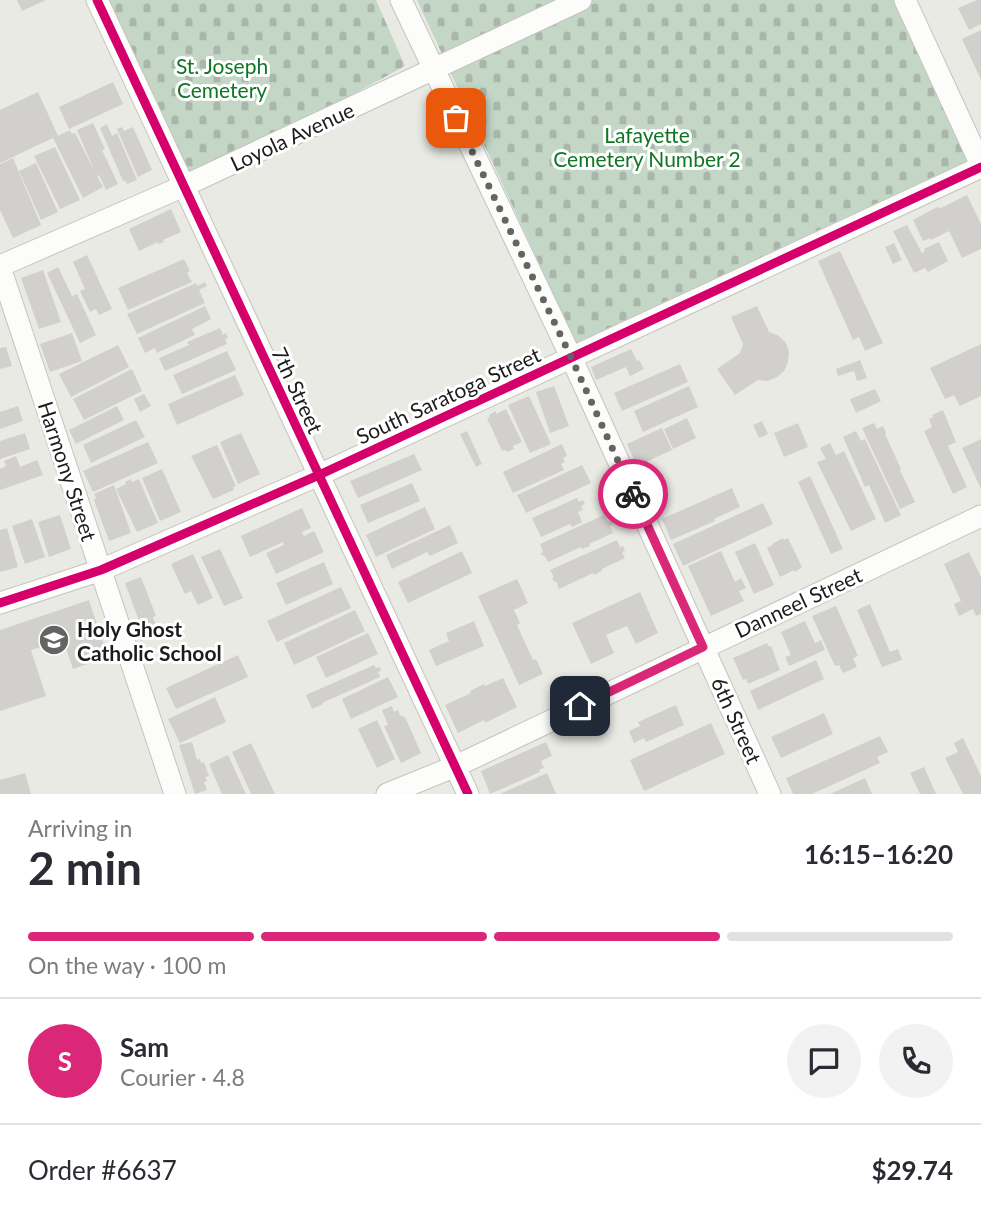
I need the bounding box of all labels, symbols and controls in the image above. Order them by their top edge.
park label: St. Joseph Cemetery [176,53,268,102]
pin [426,88,486,148]
street label: Loyola Avenue [226,96,358,176]
icon: bag [437,99,475,137]
park label: Lafayette Cemetery Number 2 [553,122,741,171]
street label: South Saratoga Street [352,341,545,449]
street label: 7th Street [267,343,329,437]
street label: Harmony Street [34,398,103,544]
courier [598,459,668,529]
icon: bike [614,475,652,513]
street label: Danneel Street [730,561,866,642]
place label: Holy Ghost Catholic School [77,616,222,665]
school or university icon: Holy Ghost Catholic School [37,623,71,657]
street label: 6th Street [707,673,767,768]
pin [550,676,610,736]
icon: home [561,687,599,725]
text: Arriving in [28,814,132,842]
text: 16:15–16:20 [804,838,953,870]
text: 2 min [28,840,142,895]
text: On the way · 100 m [28,951,227,979]
button: chat [787,1024,861,1098]
button: phone [879,1024,953,1098]
text: Sam [120,1031,169,1063]
text: S [58,1045,72,1077]
text: Courier · 4.8 [120,1063,245,1091]
text: Order #6637 [28,1154,177,1186]
text: $29.74 [871,1154,953,1186]

